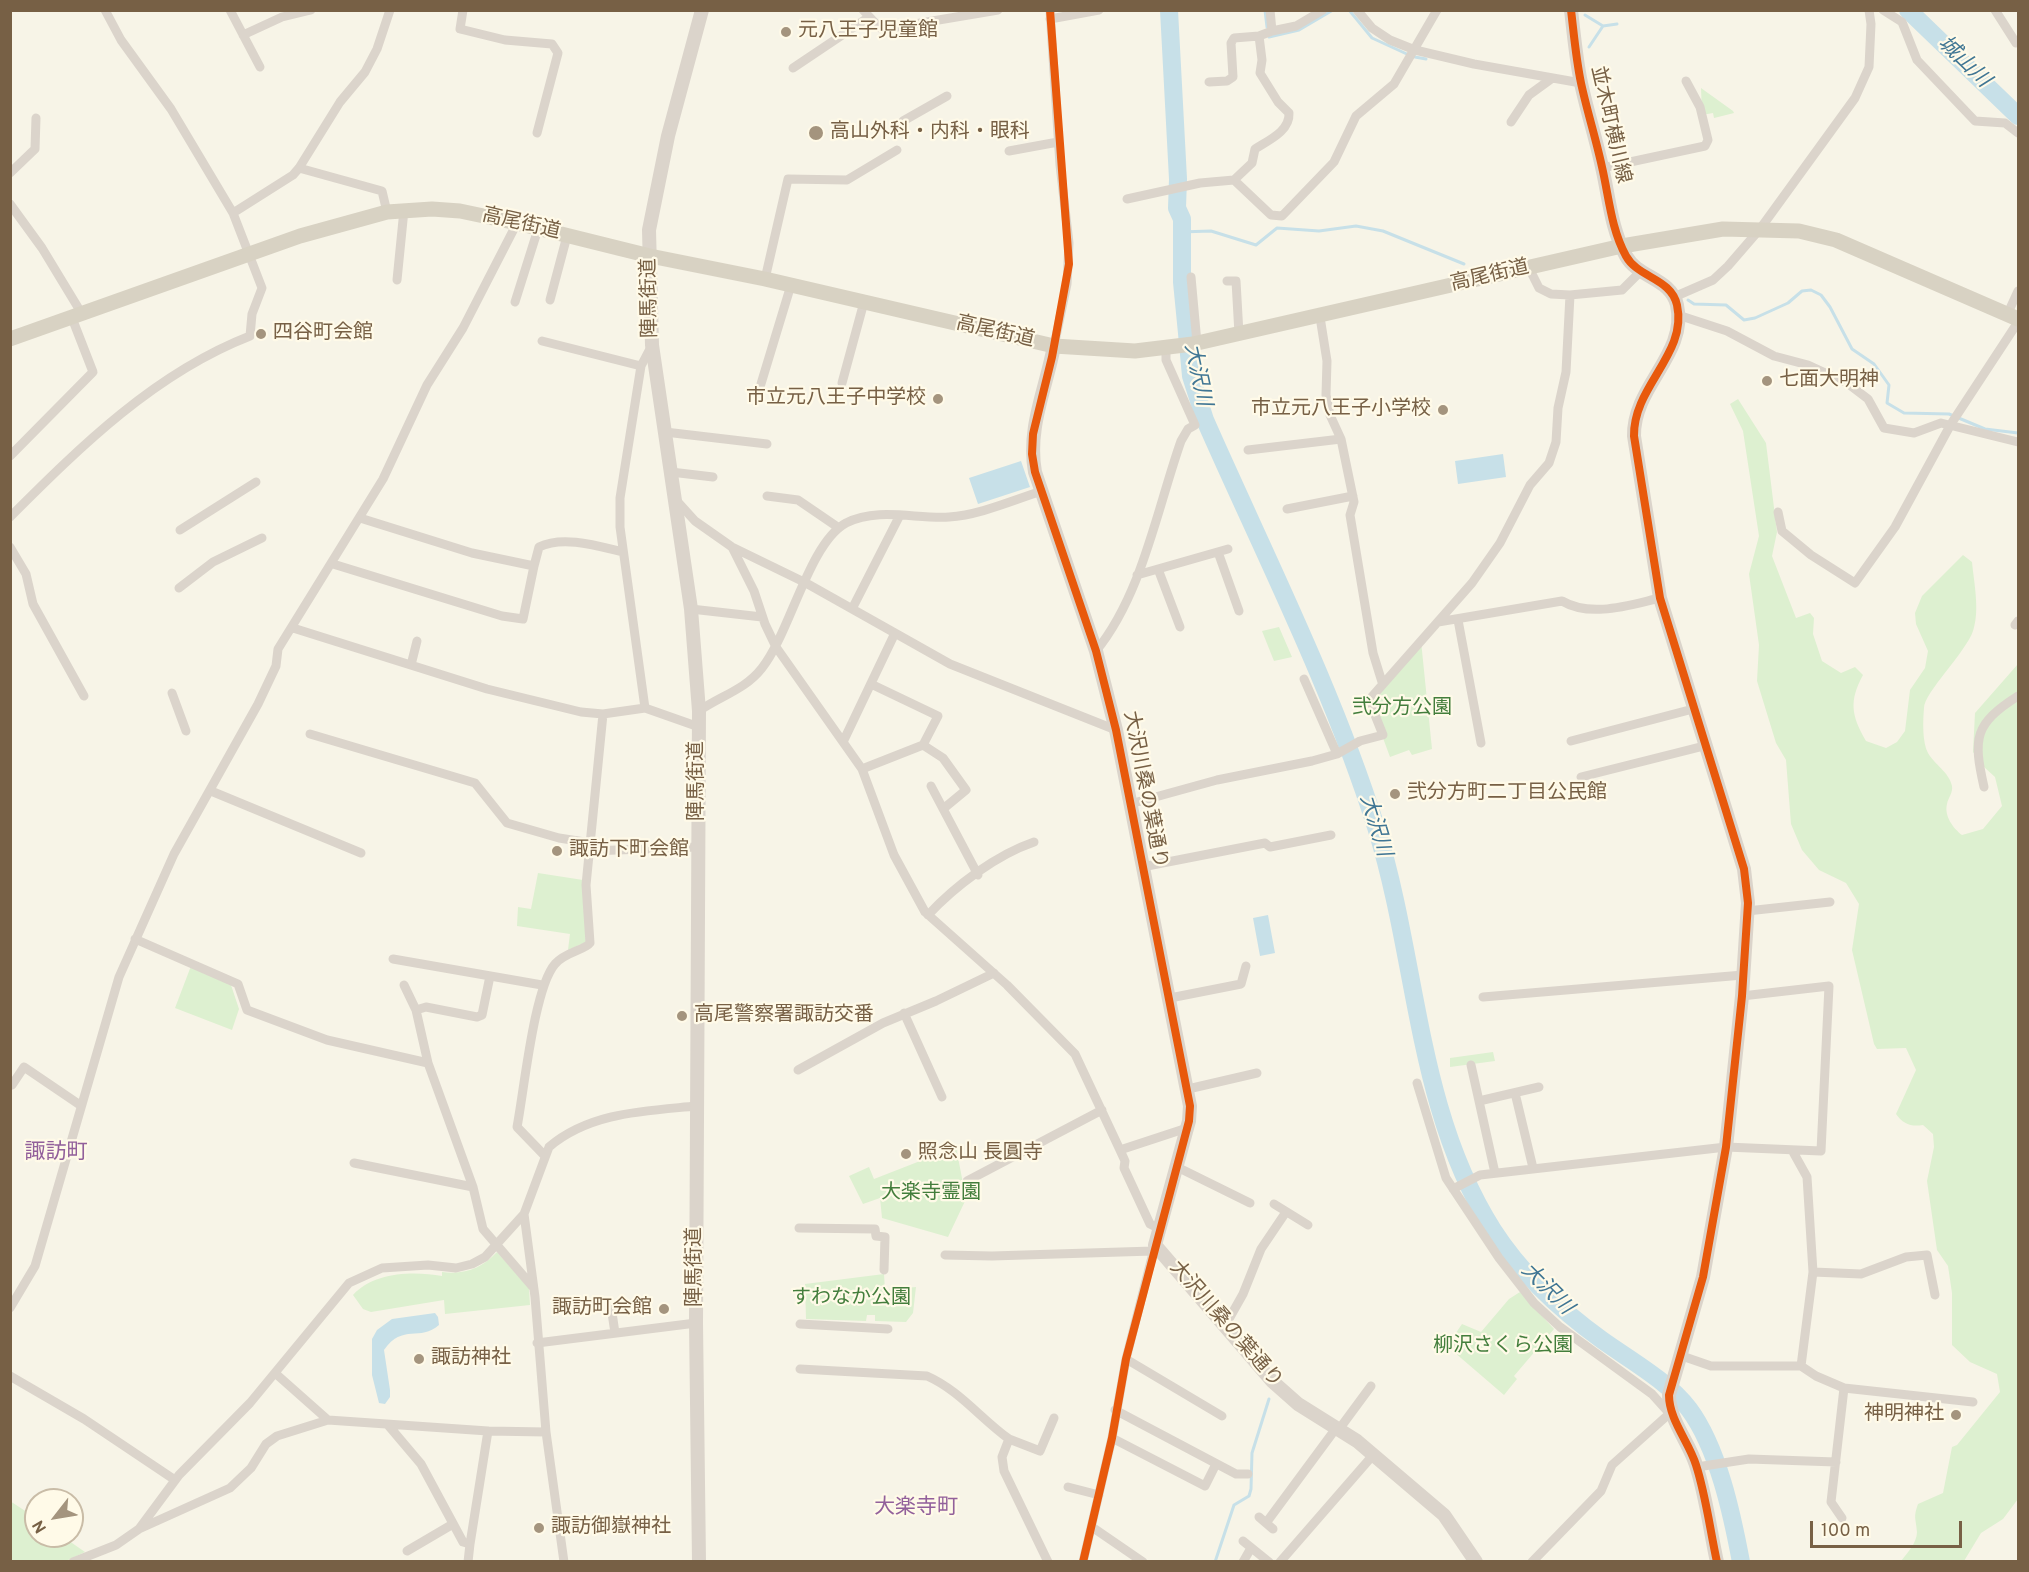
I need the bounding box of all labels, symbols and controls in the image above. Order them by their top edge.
place label: 元八王子児童館 [798,20,938,44]
marker: 元八王子児童館 [779,25,793,39]
water label: 城山川 [1932,32,1994,94]
street label: 並木町横川線 [1584,64,1634,186]
place label: 高山外科・内科・眼科 [830,121,1030,145]
marker: 高山外科・内科・眼科 [807,124,825,142]
street label: 高尾街道 [479,204,563,246]
street label: 高尾街道 [1448,256,1532,298]
street label: 陣馬街道 [638,258,664,338]
street label: 高尾街道 [953,312,1037,354]
place label: 四谷町会館 [273,322,373,346]
marker: 四谷町会館 [254,327,268,341]
water label: 大沢川 [1177,342,1215,408]
place label: 七面大明神 [1779,369,1879,393]
marker: 七面大明神 [1760,374,1774,388]
place label: 市立元八王子中学校 [746,387,926,411]
marker: 市立元八王子中学校 [931,392,945,406]
place label: 市立元八王子小学校 [1251,398,1431,422]
marker: 市立元八王子小学校 [1436,403,1450,417]
park label: 弐分方公園 [1352,697,1452,721]
street label: 大沢川桑の葉通り [1117,709,1171,871]
street label: 陣馬街道 [686,741,710,821]
place label: 弐分方町二丁目公民館 [1407,782,1607,806]
marker: 弐分方町二丁目公民館 [1388,787,1402,801]
water label: 大沢川 [1353,792,1395,860]
place label: 諏訪下町会館 [569,839,689,863]
marker: 諏訪下町会館 [550,844,564,858]
place label: 高尾警察署諏訪交番 [694,1004,874,1028]
marker: 高尾警察署諏訪交番 [675,1009,689,1023]
district label: 諏訪町 [25,1141,87,1167]
place label: 照念山 長圓寺 [918,1142,1043,1166]
marker: 照念山 長圓寺 [899,1147,913,1161]
park label: 大楽寺霊園 [881,1182,981,1206]
street label: 陣馬街道 [684,1227,708,1307]
street label: 大沢川桑の葉通り [1163,1257,1287,1393]
water label: 大沢川 [1515,1259,1577,1321]
park label: すわなか公園 [791,1287,911,1311]
place label: 諏訪町会館 [552,1297,652,1321]
marker: 諏訪町会館 [657,1302,671,1316]
park label: 柳沢さくら公園 [1433,1335,1573,1359]
place label: 諏訪神社 [431,1347,511,1371]
marker: 諏訪神社 [412,1352,426,1366]
place label: 神明神社 [1864,1403,1944,1427]
marker: 神明神社 [1949,1408,1963,1422]
north arrow [24,1488,84,1548]
district label: 大楽寺町 [874,1496,958,1522]
scale bar [1813,1509,1964,1547]
text: N [29,1516,52,1536]
place label: 諏訪御嶽神社 [551,1516,671,1540]
text: 100 m [1821,1520,1870,1543]
marker: 諏訪御嶽神社 [532,1521,546,1535]

